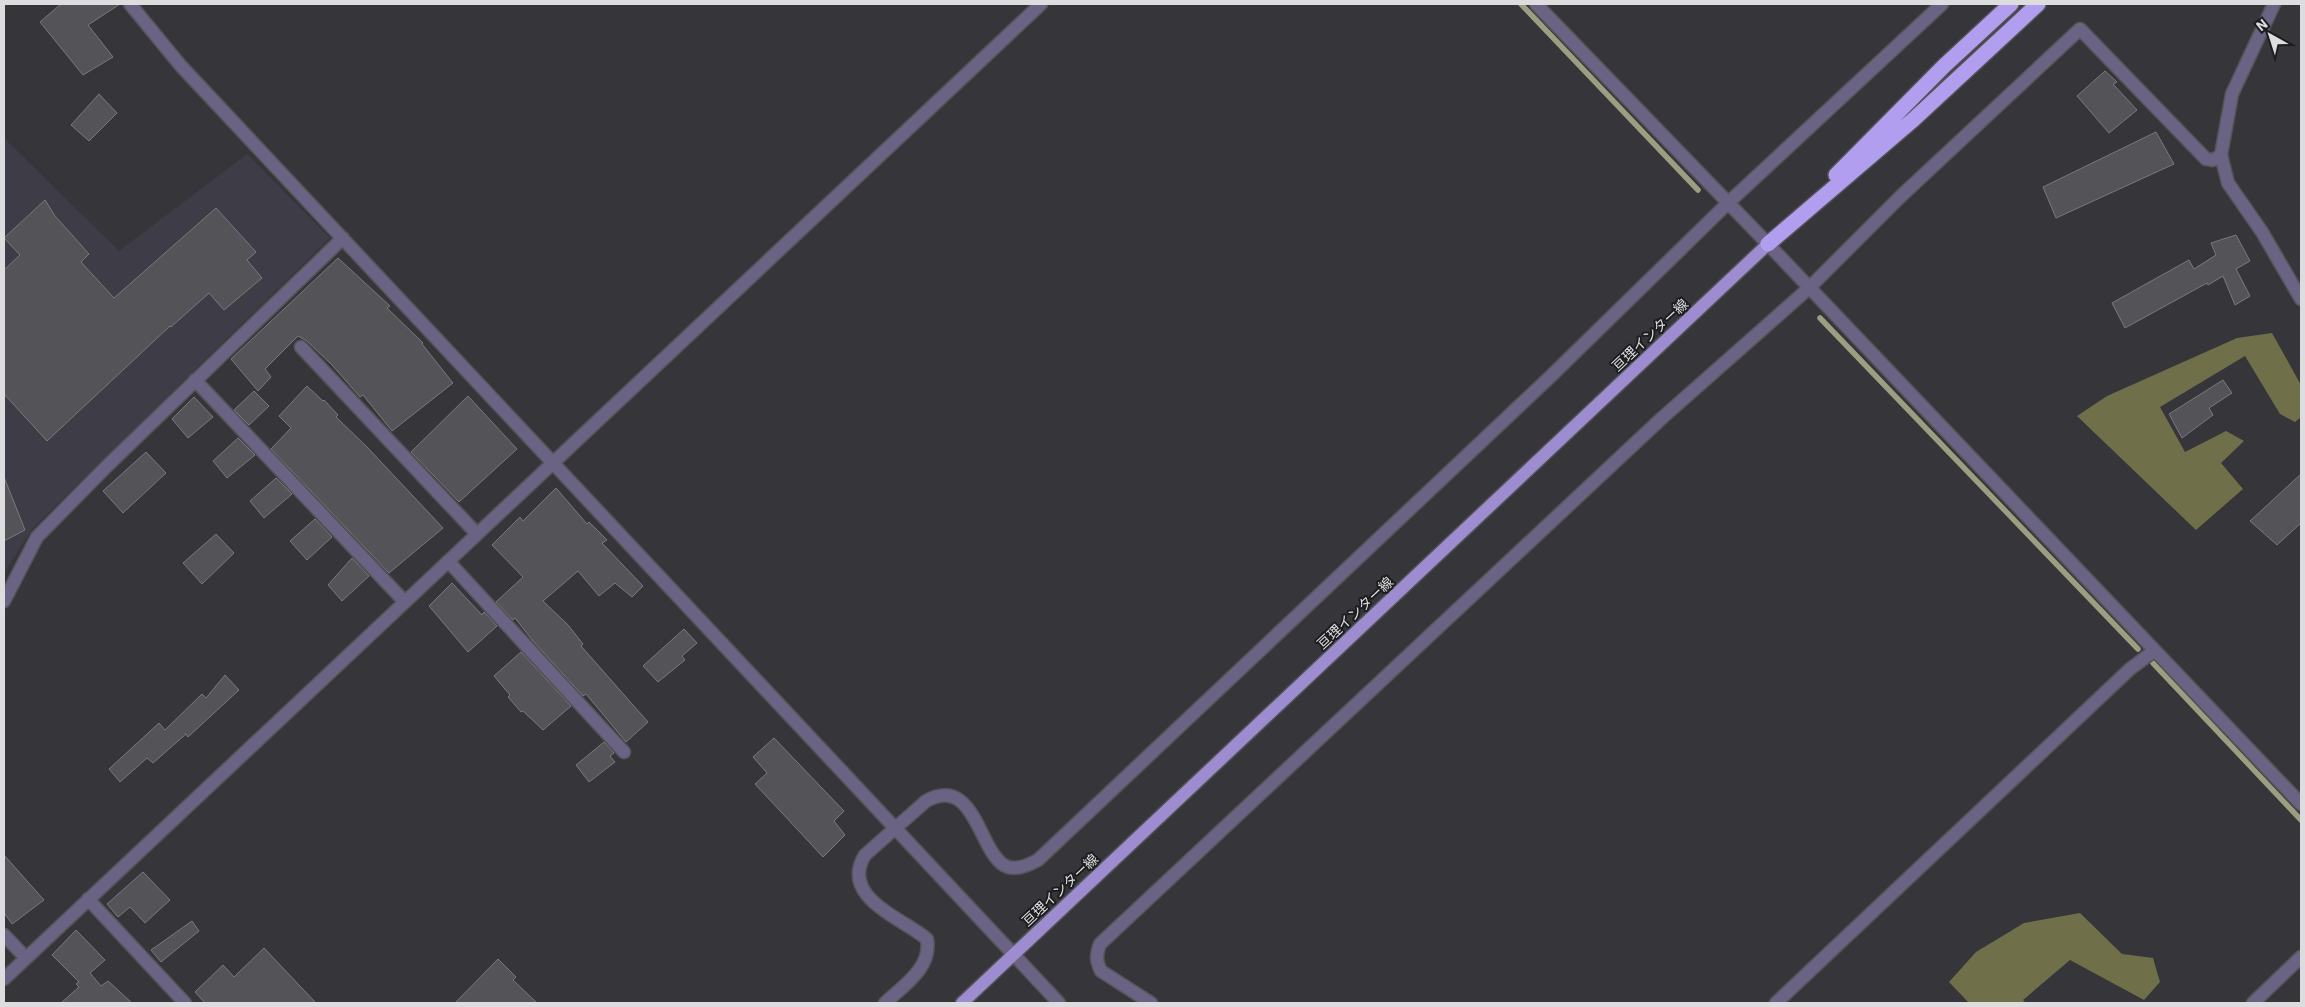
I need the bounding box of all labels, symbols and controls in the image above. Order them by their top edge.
north arrow [2245,10,2295,60]
text: N [2252,15,2271,35]
street label: 亘理インター線 [1608,295,1692,375]
street label: 亘理インター線 [1313,573,1397,653]
street label: 亘理インター線 [1018,850,1102,930]

